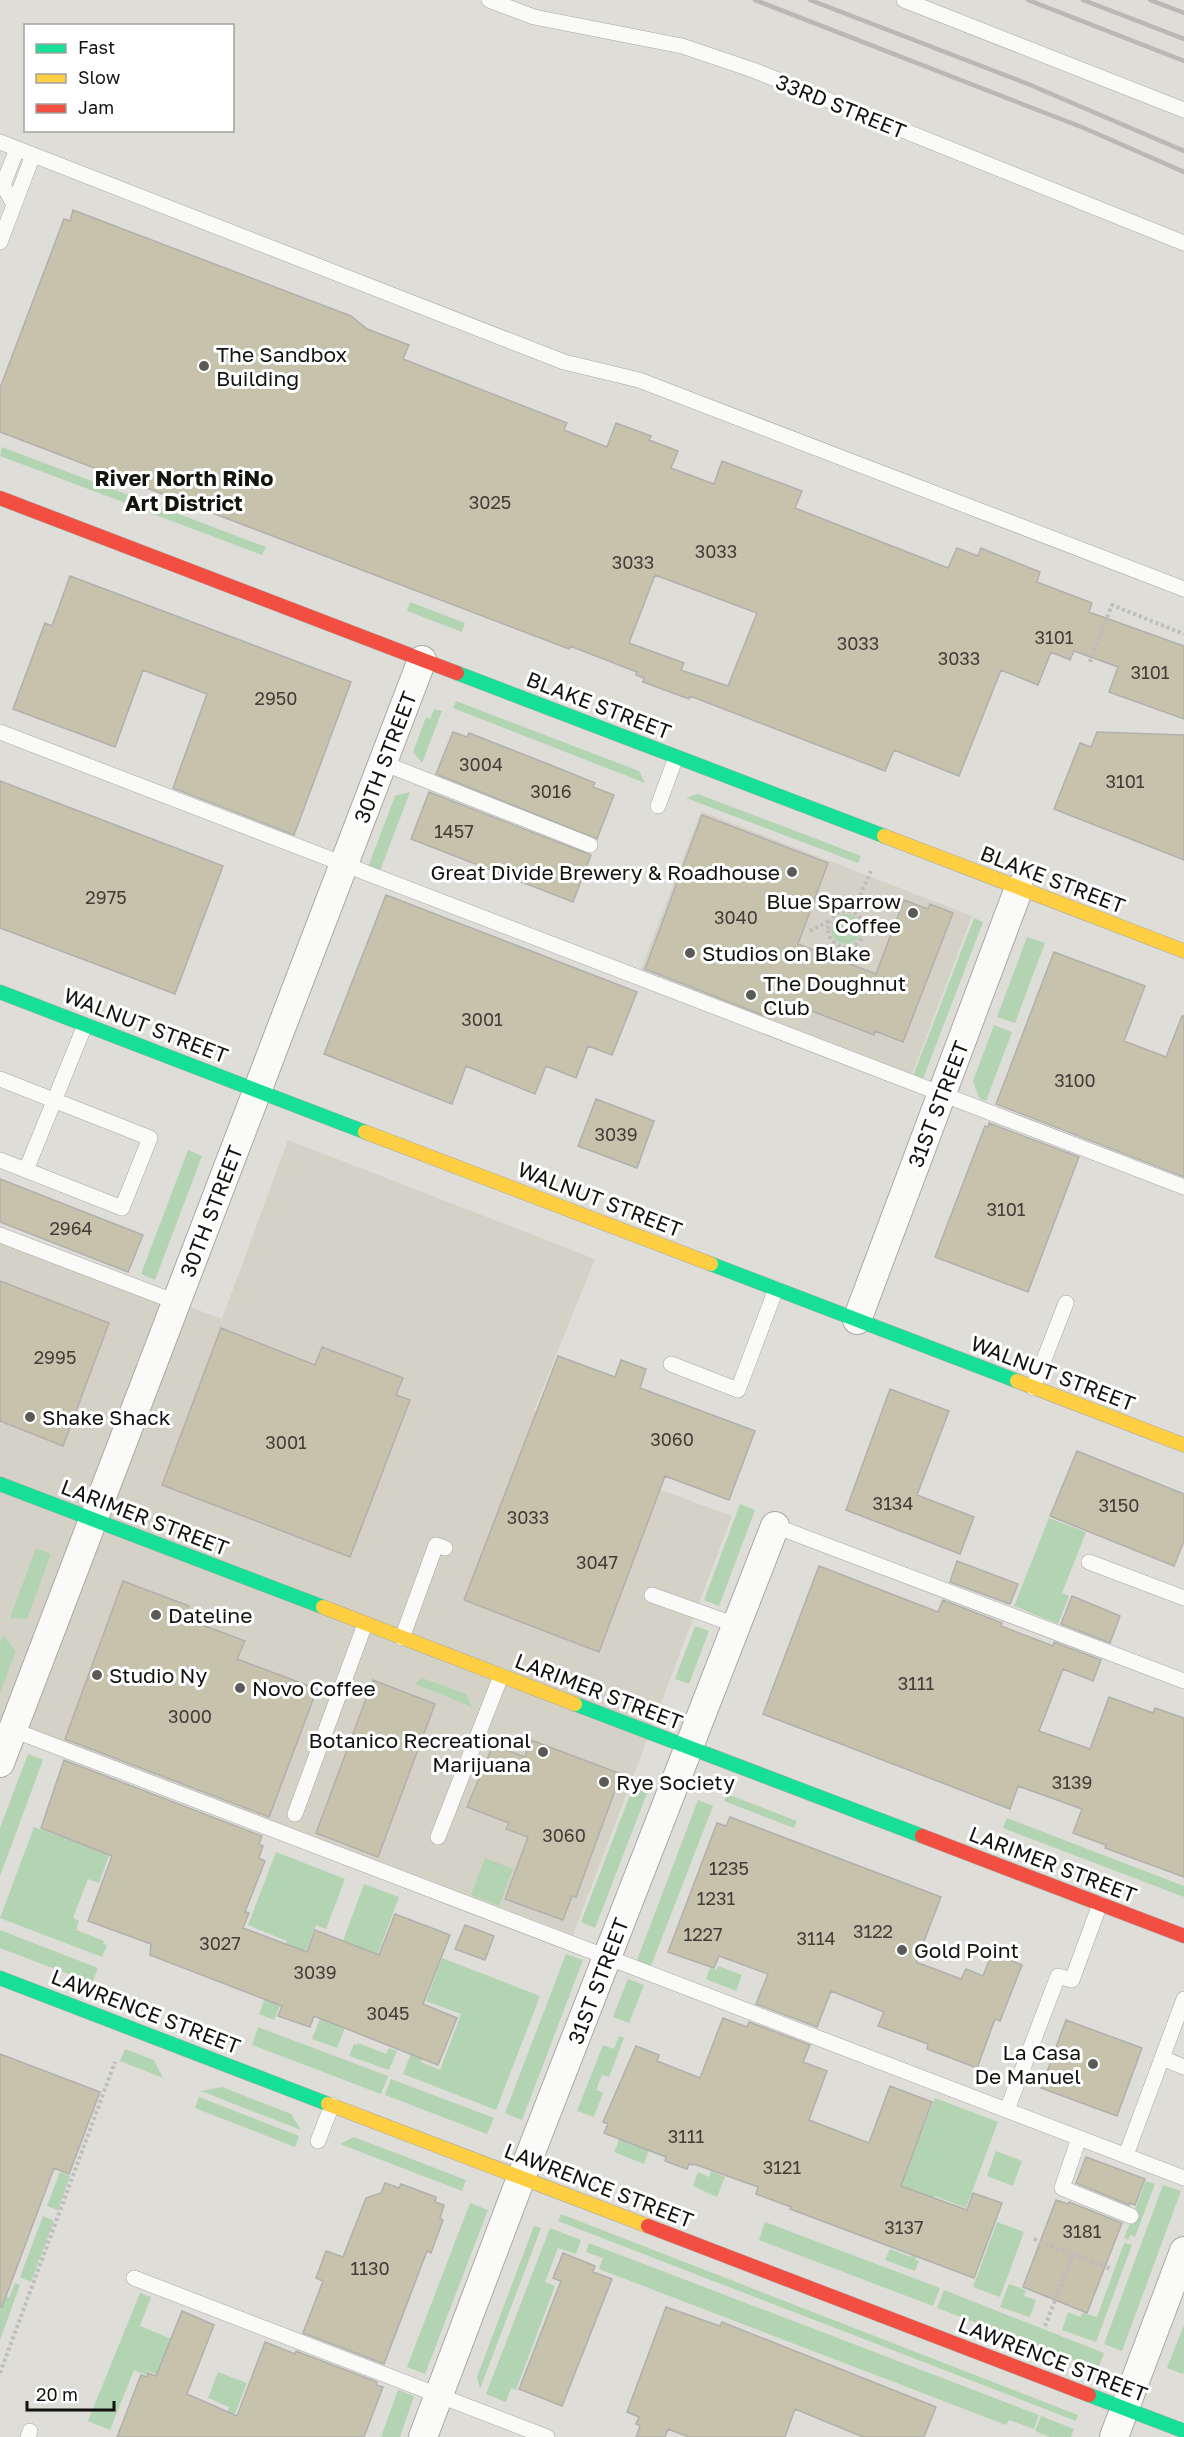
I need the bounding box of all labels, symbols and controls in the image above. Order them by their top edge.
legend [24,24,234,132]
text: Fast [78,36,115,58]
text: Slow [78,66,121,88]
street label: 33RD STREET [772,68,910,144]
text: Jam [78,96,114,118]
place label: The Sandbox Building [216,341,348,391]
marker: The Sandbox Building [197,359,211,373]
district label: River North RiNo Art District [95,464,273,516]
house number: 3025 [469,491,511,513]
house number: 3033 [695,540,737,562]
house number: 3033 [612,551,654,573]
house number: 3101 [1034,626,1074,648]
house number: 3033 [837,632,879,654]
house number: 3033 [938,647,980,669]
house number: 3101 [1130,661,1170,683]
street label: BLAKE STREET [523,666,675,744]
house number: 2950 [255,687,297,709]
street label: 30TH STREET [348,687,422,827]
house number: 3004 [459,753,503,775]
house number: 3101 [1105,770,1145,792]
house number: 3016 [530,780,572,802]
house number: 1457 [434,820,474,842]
street label: BLAKE STREET [977,840,1129,918]
place label: Great Divide Brewery & Roadhouse [431,859,780,885]
marker: Great Divide Brewery & Roadhouse [785,865,799,879]
house number: 2975 [85,886,127,908]
place label: Blue Sparrow Coffee [766,888,901,938]
house number: 3040 [714,906,758,928]
marker: Blue Sparrow Coffee [906,906,920,920]
place label: Studios on Blake [702,940,871,966]
marker: Studios on Blake [683,946,697,960]
place label: The Doughnut Club [763,970,906,1020]
street label: WALNUT STREET [60,982,232,1068]
marker: The Doughnut Club [744,988,758,1002]
house number: 3001 [461,1008,503,1030]
street label: 31ST STREET [902,1037,974,1171]
house number: 3100 [1054,1069,1096,1091]
house number: 3039 [594,1123,638,1145]
street label: 30TH STREET [174,1141,248,1281]
street label: WALNUT STREET [514,1156,686,1242]
house number: 3101 [986,1198,1026,1220]
house number: 2964 [49,1217,93,1239]
street label: WALNUT STREET [967,1330,1139,1416]
house number: 2995 [34,1346,76,1368]
place label: Shake Shack [42,1404,171,1430]
marker: Shake Shack [23,1410,37,1424]
house number: 3060 [650,1428,694,1450]
house number: 3001 [265,1431,307,1453]
street label: LARIMER STREET [58,1473,232,1561]
house number: 3134 [873,1492,913,1514]
house number: 3150 [1099,1494,1139,1516]
house number: 3033 [507,1506,549,1528]
house number: 3047 [576,1551,618,1573]
place label: Dateline [168,1602,252,1628]
marker: Dateline [149,1608,163,1622]
street label: LARIMER STREET [512,1647,686,1735]
place label: Studio Ny [109,1662,207,1688]
marker: Studio Ny [90,1668,104,1682]
house number: 3111 [898,1672,935,1694]
place label: Novo Coffee [252,1675,376,1701]
marker: Novo Coffee [233,1681,247,1695]
house number: 3000 [168,1705,212,1727]
place label: Botanico Recreational Marijuana [309,1727,531,1777]
marker: Botanico Recreational Marijuana [536,1745,550,1759]
place label: Rye Society [616,1769,735,1795]
house number: 3139 [1052,1771,1092,1793]
marker: Rye Society [597,1775,611,1789]
street label: LARIMER STREET [966,1820,1140,1908]
house number: 3060 [542,1824,586,1846]
house number: 1235 [709,1857,749,1879]
house number: 1231 [697,1887,735,1909]
street label: 31ST STREET [562,1914,634,2048]
house number: 3122 [853,1920,893,1942]
house number: 1227 [683,1923,723,1945]
house number: 3114 [797,1927,835,1949]
house number: 3027 [199,1932,241,1954]
place label: Gold Point [914,1937,1019,1963]
marker: Gold Point [895,1943,909,1957]
house number: 3039 [293,1961,337,1983]
street label: LAWRENCE STREET [48,1963,244,2059]
house number: 3045 [366,2002,410,2024]
place label: La Casa De Manuel [974,2039,1081,2089]
marker: La Casa De Manuel [1086,2057,1100,2071]
house number: 3111 [668,2125,705,2147]
street label: LAWRENCE STREET [501,2137,697,2233]
house number: 3121 [763,2156,801,2178]
house number: 3137 [884,2216,924,2238]
house number: 3181 [1063,2220,1102,2242]
house number: 1130 [350,2257,390,2279]
street label: LAWRENCE STREET [955,2311,1151,2407]
scale bar [27,2374,114,2412]
text: 20 m [36,2383,78,2405]

